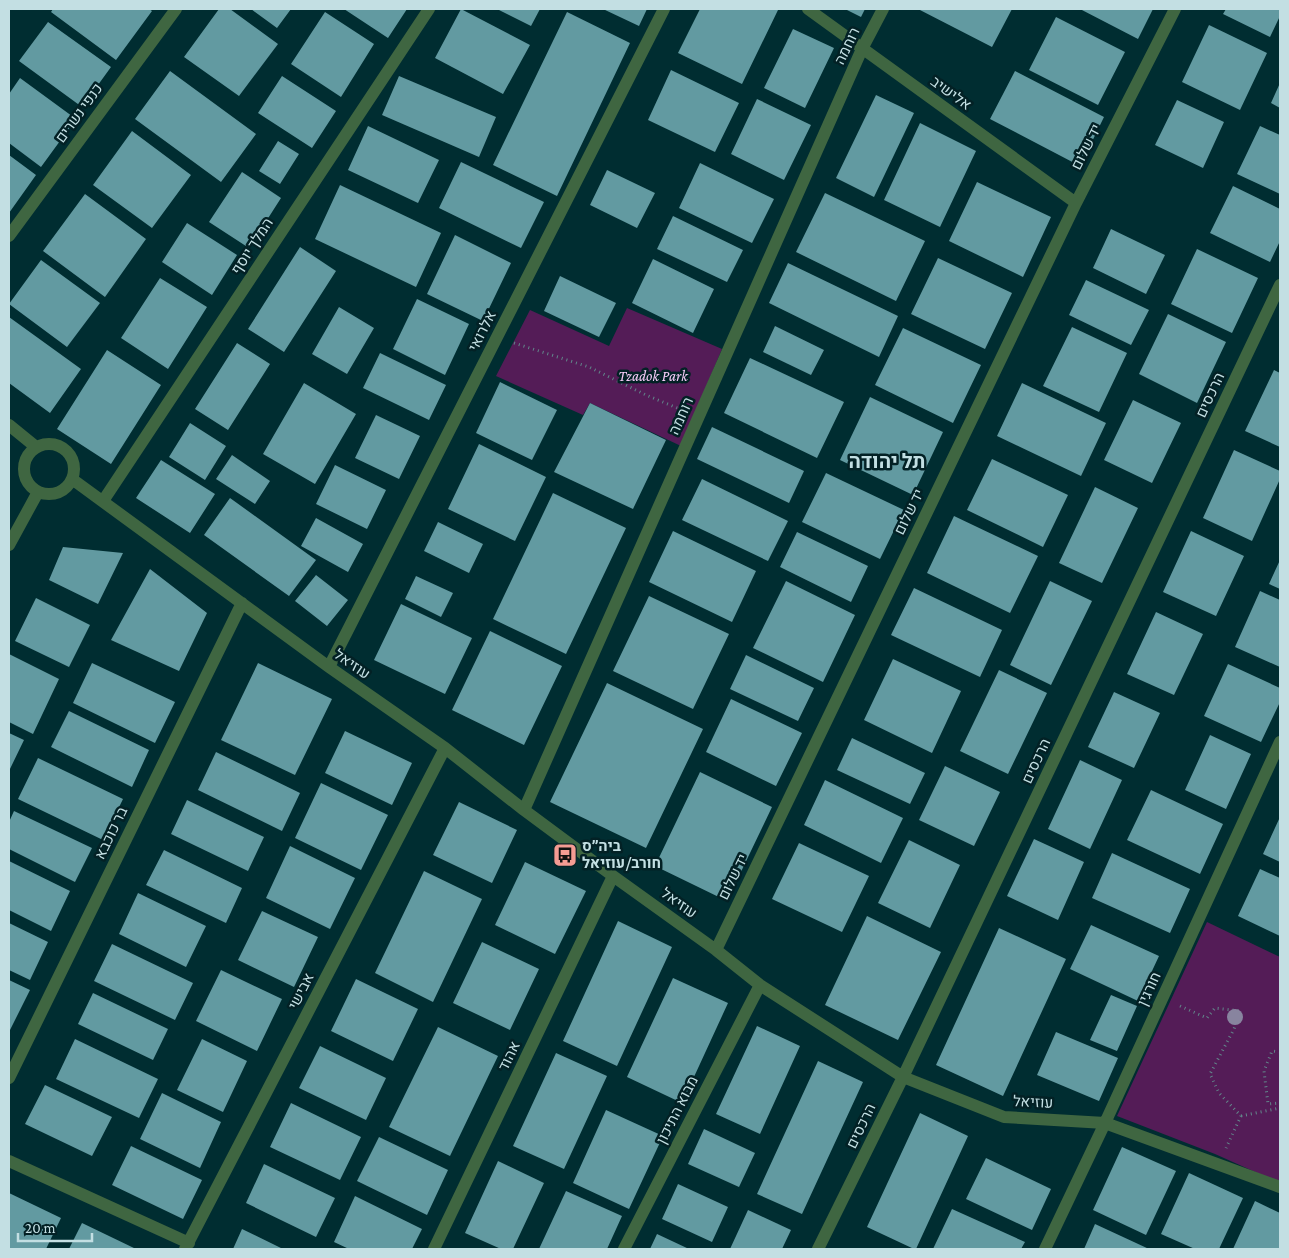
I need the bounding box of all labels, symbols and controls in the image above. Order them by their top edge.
street label: רוחמה [831,25,863,67]
street label: אלישיב [928,73,974,113]
street label: כנפי נשרים [52,80,106,146]
street label: יד שלום [1068,122,1104,172]
street label: המלך יוסף [228,215,276,277]
street label: אלרואי [465,308,499,354]
park label: Tzadok Park [618,368,689,384]
street label: הרכסים [1193,370,1227,420]
street label: רוחמה [666,395,696,437]
district label: תל יהודה [849,450,925,472]
street label: יד שלום [891,487,927,537]
street label: עוזיאל [331,646,373,682]
street label: הרכסים [1019,736,1053,786]
street label: בר כוכבא [92,804,131,862]
place label: ביה״ס חורב/עוזיאל [582,838,661,871]
bus stop icon: ביה״ס חורב/עוזיאל [552,842,578,868]
street label: יד שלום [715,852,751,902]
street label: עוזיאל [658,885,700,921]
street label: אבישי [285,970,317,1012]
street label: חורגין [1134,970,1164,1008]
street label: אהוד [495,1039,523,1073]
street label: מבוא התיכון [653,1073,701,1147]
street label: עוזיאל [1012,1093,1054,1111]
street label: הרכסים [843,1101,879,1151]
scale bar [18,1210,91,1242]
text: 20 m [25,1220,56,1236]

